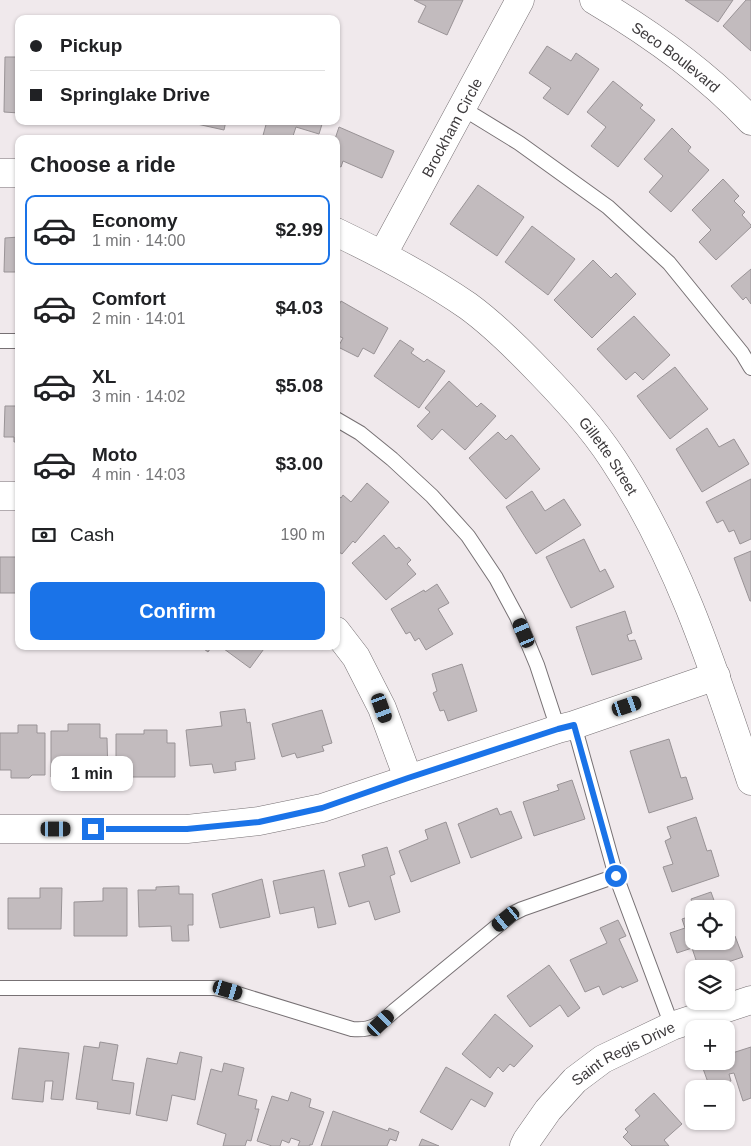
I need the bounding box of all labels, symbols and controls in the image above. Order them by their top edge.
street label: Seco Boulevard [629,18,724,95]
text: Pickup [60,35,122,56]
street label: Brockham Circle [418,75,485,180]
text: Springlake Drive [60,84,210,105]
text: Choose a ride [30,152,175,177]
icon: car [32,208,77,253]
text: Economy [92,210,178,231]
text: $2.99 [275,219,323,240]
text: 1 min · 14:00 [92,232,185,249]
icon: car [32,286,77,331]
text: Comfort [92,288,166,309]
text: $4.03 [275,297,323,318]
text: 2 min · 14:01 [92,310,185,327]
icon: car [32,364,77,409]
text: XL [92,366,116,387]
text: $5.08 [275,375,323,396]
text: 3 min · 14:02 [92,388,185,405]
street label: Gillette Street [576,413,642,498]
icon: car [32,442,77,487]
text: Moto [92,444,137,465]
text: $3.00 [275,453,323,474]
text: 4 min · 14:03 [92,466,185,483]
icon: cash [30,521,58,549]
text: Cash [70,524,114,545]
text: 190 m [281,526,325,543]
button: Confirm [30,582,325,640]
car [511,616,536,650]
car [369,691,394,725]
car [610,694,643,718]
callout: 1 min [52,756,134,792]
text: 1 min [71,765,113,782]
route end [82,818,104,840]
car [41,822,71,837]
route start [605,865,627,887]
map controls [685,900,735,1130]
button: locate [685,900,735,950]
car [489,904,522,934]
button: layers [685,960,735,1010]
car [211,978,244,1002]
car [364,1007,397,1039]
street label: Saint Regis Drive [568,1018,677,1088]
button: + [685,1020,735,1070]
button: − [685,1080,735,1130]

